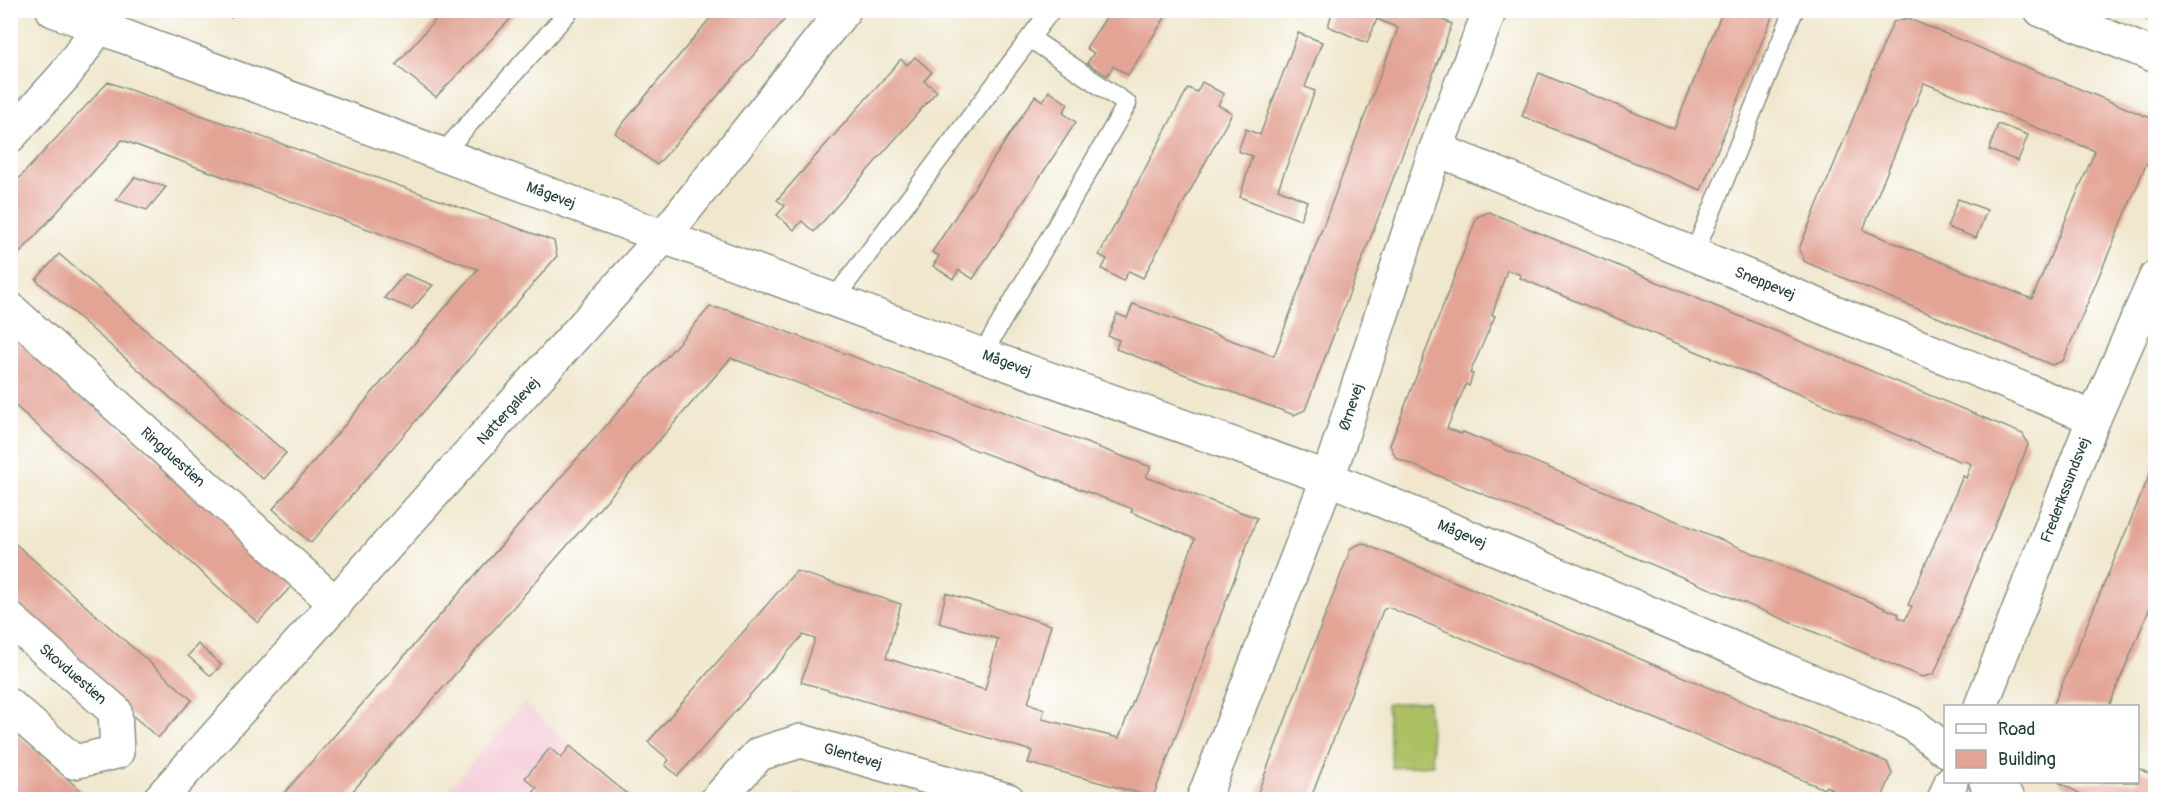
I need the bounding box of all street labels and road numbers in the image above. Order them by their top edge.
street label: Mågevej [524,178,578,213]
street label: Sneppevej [1732,263,1798,304]
street label: Mågevej [980,346,1034,381]
street label: Nattergalevej [473,374,544,449]
street label: Ørnevej [1335,381,1368,433]
street label: Ringduestien [136,423,209,491]
street label: Frederikssundsvej [2037,435,2094,546]
street label: Mågevej [1435,516,1489,553]
street label: Skovduestien [35,640,110,709]
street label: Glentevej [821,739,884,774]

